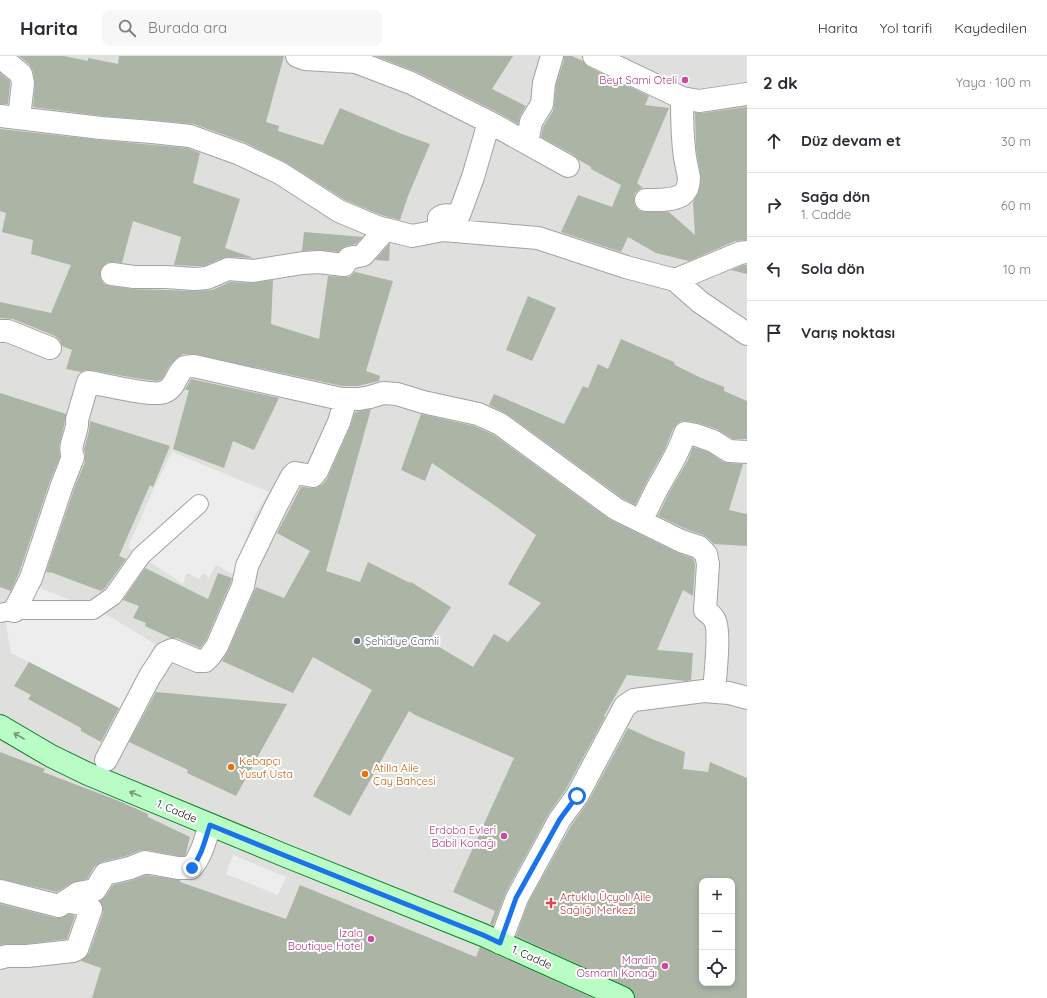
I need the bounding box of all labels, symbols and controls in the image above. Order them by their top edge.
search box [102,10,382,46]
text: Harita [20,16,78,40]
icon: search [116,17,138,39]
text: Burada ara [148,18,227,37]
text: Harita [818,19,858,37]
text: Yol tarifi [880,19,932,37]
text: Kaydedilen [954,19,1027,37]
text: 2 dk [763,72,798,93]
place label: Beyt Sami Oteli [599,73,677,87]
text: Yaya · 100 m [956,74,1031,90]
marker: Beyt Sami Oteli [680,75,690,85]
icon: ahead [763,130,785,152]
text: Düz devam et [801,131,901,150]
text: 30 m [1001,133,1031,149]
text: Sağa dön [801,187,870,206]
icon: right [763,194,785,216]
text: 60 m [1001,197,1031,213]
text: 1. Cadde [801,206,851,222]
icon: left [763,258,785,280]
text: Sola dön [801,259,865,278]
text: 10 m [1003,261,1031,277]
icon: arrive [763,322,785,344]
text: Varış noktası [801,323,895,342]
place label: Şehidiye Camii [365,634,439,648]
marker: Şehidiye Camii [352,636,362,646]
one-way arrow [13,732,25,740]
place label: Kebapçı Yusuf Usta [239,754,293,781]
place label: Atilla Aile Çay Bahçesi [373,761,436,788]
marker: Kebapçı Yusuf Usta [226,762,236,772]
marker: Atilla Aile Çay Bahçesi [360,769,370,779]
route start [568,787,586,805]
one-way arrow [130,789,142,797]
street label: 1. Cadde [155,796,199,826]
place label: Erdoba Evleri Babil Konağı [429,823,496,850]
marker: Erdoba Evleri Babil Konağı [499,831,509,841]
route end [183,859,201,877]
map controls [699,878,735,986]
button: + [699,878,735,914]
place label: Artuklu Üçyolı Aile Sağlığı Merkezi [560,890,651,917]
marker: Artuklu Üçyolı Aile Sağlığı Merkezi [545,897,557,909]
button: − [699,914,735,950]
place label: Izala Boutique Hotel [288,926,363,953]
marker: Izala Boutique Hotel [366,934,376,944]
street label: 1. Cadde [510,942,554,972]
button: locate [699,950,735,986]
place label: Mardin Osmanlı Konağı [576,953,657,980]
marker: Mardin Osmanlı Konağı [660,961,670,971]

